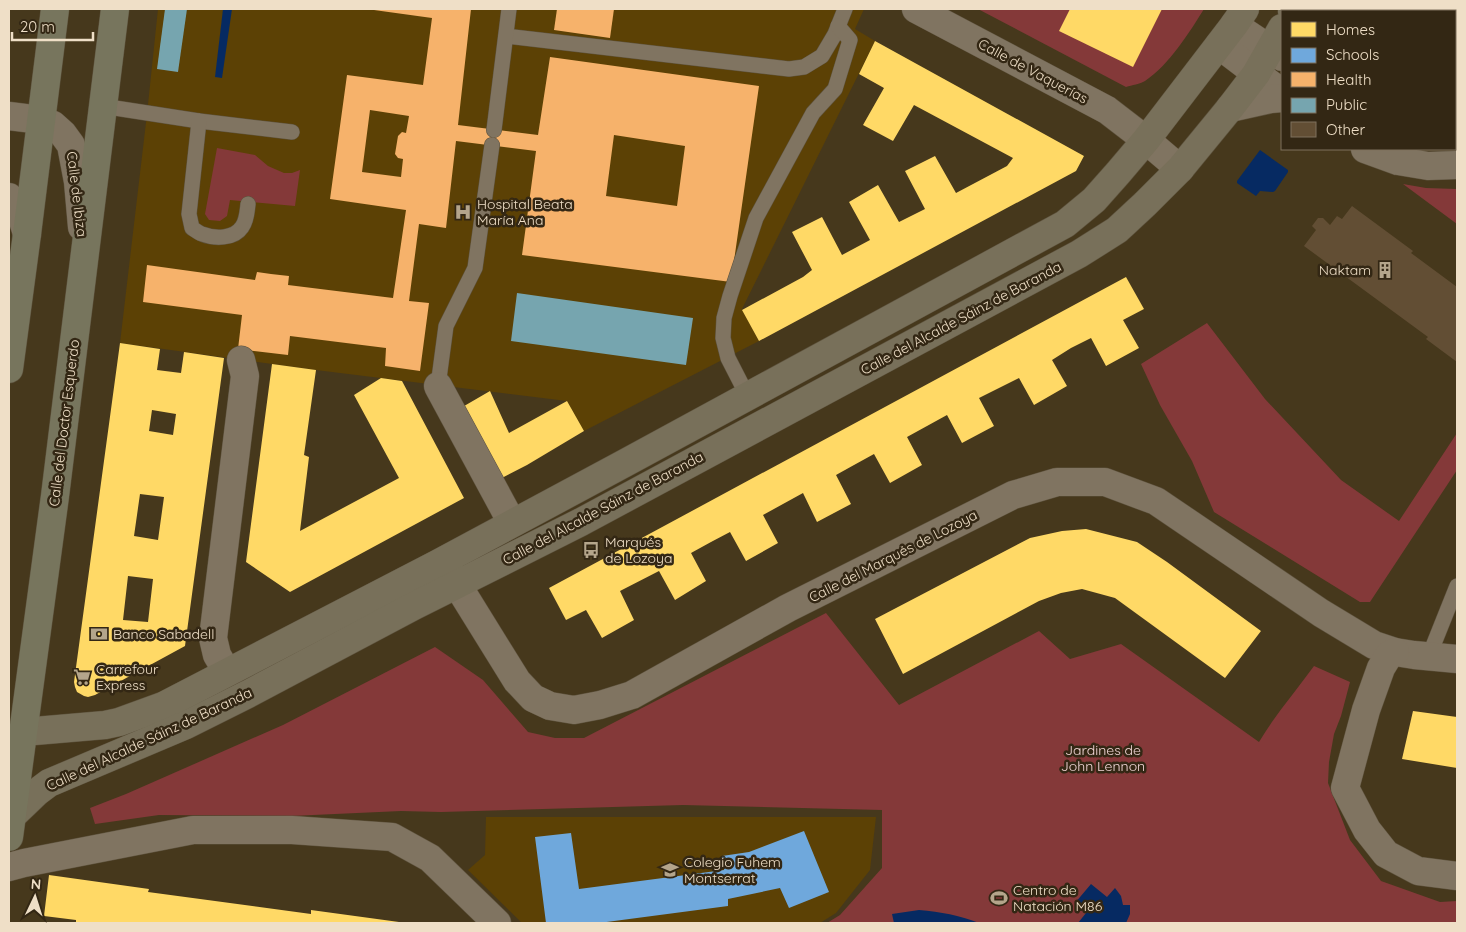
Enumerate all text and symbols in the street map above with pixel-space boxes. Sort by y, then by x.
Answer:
scale bar [12,10,94,42]
legend [1281,10,1456,150]
text: 20 m [20,17,55,36]
text: Homes [1326,20,1375,39]
street label: Calle de Vaquerías [975,35,1091,107]
text: Schools [1326,45,1379,64]
text: Health [1326,70,1371,89]
text: Public [1326,95,1367,114]
text: Other [1326,120,1366,139]
street label: Calle de Ibiza [63,150,91,238]
place label: Hospital Beata María Ana [477,195,573,229]
hospital icon: Hospital Beata María Ana [453,202,473,222]
street label: Calle del Alcalde Sáinz de Baranda [858,257,1064,379]
building icon: Naktam [1375,260,1395,280]
place label: Naktam [1319,261,1371,279]
street label: Calle del Doctor Esquerdo [45,338,83,508]
street label: Calle del Alcalde Sáinz de Baranda [500,447,706,569]
street label: Calle del Marqués de Lozoya [806,506,980,606]
place label: Marqués de Lozoya [605,533,672,567]
bus stop icon: Marqués de Lozoya [581,540,601,560]
bank icon: Banco Sabadell [89,624,109,644]
place label: Banco Sabadell [113,625,214,643]
place label: Carrefour Express [96,660,159,694]
supermarket icon: Carrefour Express [72,667,92,687]
street label: Calle del Alcalde Sáinz de Baranda [43,683,255,795]
park label: Jardines de John Lennon [1061,741,1145,775]
place label: Colegio Fuhem Montserrat [684,853,781,887]
school or university icon: Colegio Fuhem Montserrat [660,860,680,880]
north arrow [10,872,60,922]
text: N [30,875,42,893]
place label: Centro de Natación M86 [1013,881,1103,915]
sports icon: Centro de Natación M86 [989,888,1009,908]

